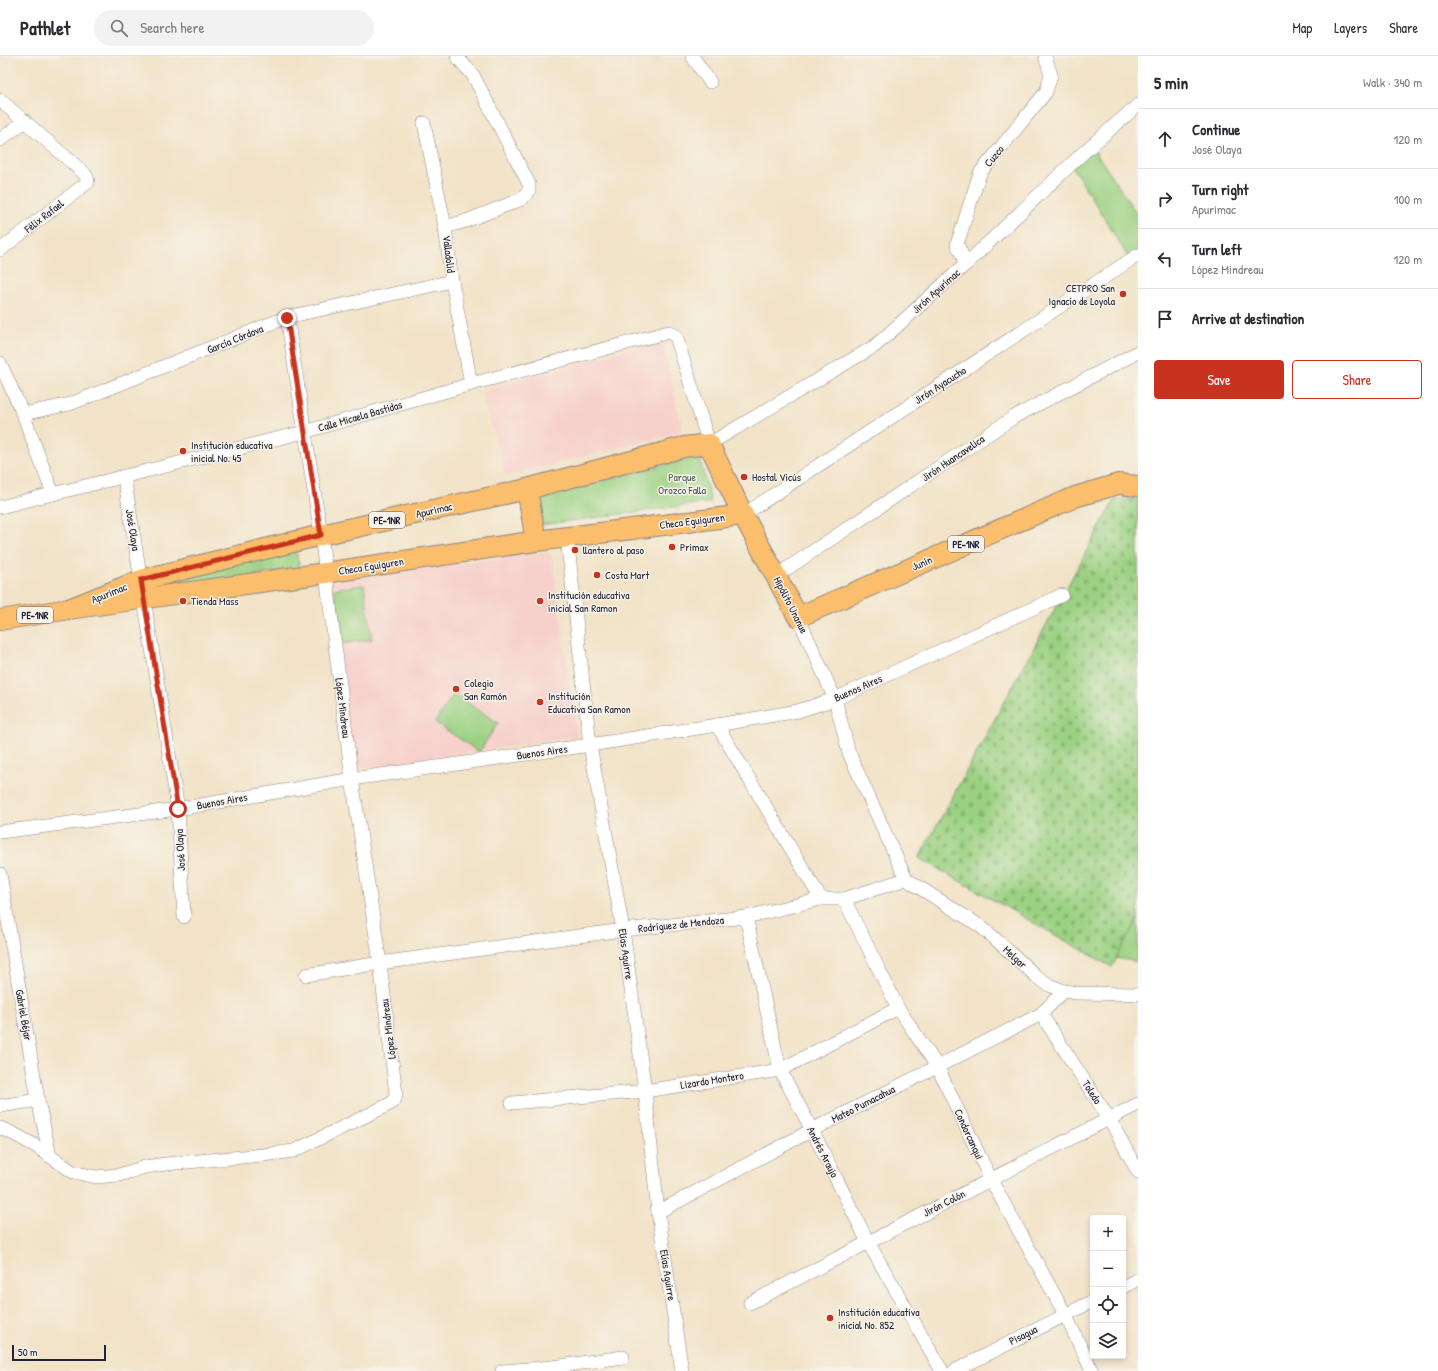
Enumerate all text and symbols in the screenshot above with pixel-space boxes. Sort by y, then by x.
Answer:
search box [94,10,374,46]
text: Pathlet [20,15,70,41]
icon: search [108,17,130,39]
text: Search here [140,17,204,38]
text: Map [1292,18,1312,37]
text: Layers [1334,18,1367,37]
text: Share [1389,18,1418,37]
text: 5 min [1154,71,1188,94]
text: Walk · 340 m [1363,73,1422,91]
text: Continue [1192,119,1240,140]
icon: ahead [1154,128,1176,150]
text: 120 m [1394,130,1422,148]
text: José Olaya [1192,140,1242,158]
street label: Cuzco [981,142,1007,170]
text: Turn right [1192,179,1248,200]
icon: right [1154,188,1176,210]
text: 100 m [1394,190,1422,208]
street label: Félix Rafael [21,196,67,236]
text: Apurímac [1192,200,1236,218]
street label: Valladolid [440,234,458,274]
text: Turn left [1192,239,1242,260]
icon: left [1154,248,1176,270]
text: 120 m [1394,250,1422,268]
text: López Mindreau [1192,260,1263,278]
street label: Jirón Apurímac [909,265,963,316]
place label: CETPRO San Ignacio de Loyola [1048,281,1116,308]
marker: CETPRO San Ignacio de Loyola [1118,289,1128,299]
icon: arrive [1154,308,1176,330]
text: Arrive at destination [1192,308,1304,329]
route end [278,309,296,327]
street label: García Córdova [205,321,266,357]
button: Save [1154,360,1284,399]
button: Share [1292,360,1422,399]
street label: Jirón Ayacucho [911,363,969,407]
street label: Calle Micaela Bastidas [316,397,404,435]
street label: Jirón Huancavelica [919,431,988,484]
place label: Institución educativa inicial No. 45 [191,438,273,465]
marker: Institución educativa inicial No. 45 [178,446,188,456]
park label: Parque Orozco Falla [658,470,707,497]
place label: Hostal Vicús [752,470,801,484]
marker: Hostal Vicús [739,472,749,482]
street label: Apurímac [414,499,454,521]
street label: José Olaya [123,508,143,552]
street label: Checa Eguiguren [659,510,725,532]
road number: PE-1NR [369,512,405,528]
road number: PE-1NR [948,536,984,552]
place label: Primax [680,540,709,554]
marker: Primax [667,542,677,552]
place label: llantero al paso [583,543,644,557]
marker: llantero al paso [570,545,580,555]
street label: Junín [910,552,934,574]
street label: Checa Eguiguren [337,554,405,578]
place label: Costa Mart [605,568,649,582]
marker: Costa Mart [592,570,602,580]
street label: Hipólito Unanue [771,574,812,636]
street label: Apurímac [89,579,130,606]
place label: Institución educativa inicial San Ramon [548,588,630,615]
place label: Tienda Mass [191,594,238,608]
marker: Tienda Mass [178,596,188,606]
marker: Institución educativa inicial San Ramon [535,596,545,606]
road number: PE-1NR [17,607,53,623]
street label: Buenos Aires [832,671,884,705]
place label: Colegio San Ramón [464,676,507,703]
street label: López Mindreau [332,677,354,739]
marker: Colegio San Ramón [451,684,461,694]
place label: Institución Educativa San Ramon [548,689,631,716]
marker: Institución Educativa San Ramon [535,697,545,707]
street label: Buenos Aires [516,742,568,762]
street label: Buenos Aires [196,790,248,812]
route start [169,800,187,818]
street label: José Olaya [172,828,188,871]
street label: Rodríguez de Mendoza [637,912,725,935]
street label: Elías Aguirre [615,928,637,981]
street label: Melgar [1000,943,1030,972]
street label: Gabriel Béjar [13,988,36,1042]
street label: López Mindreau [377,998,399,1060]
street label: Lizardo Montero [679,1068,745,1092]
street label: Toledo [1079,1077,1105,1107]
street label: Mateo Pumacahua [829,1082,898,1126]
street label: Condorcanqui [951,1107,987,1161]
street label: Andrés Araujo [804,1124,842,1180]
street label: Jirón Colón [921,1186,967,1220]
map controls [1090,1215,1126,1359]
button: + [1090,1215,1126,1251]
street label: Elías Aguirre [657,1249,679,1302]
button: − [1090,1251,1126,1287]
button: locate [1090,1287,1126,1323]
place label: Institución educativa inicial No. 852 [838,1305,920,1332]
marker: Institución educativa inicial No. 852 [825,1313,835,1323]
street label: Pisagua [1006,1322,1040,1348]
button: layers [1090,1323,1126,1359]
scale bar [12,1343,106,1362]
text: 50 m [18,1345,38,1359]

